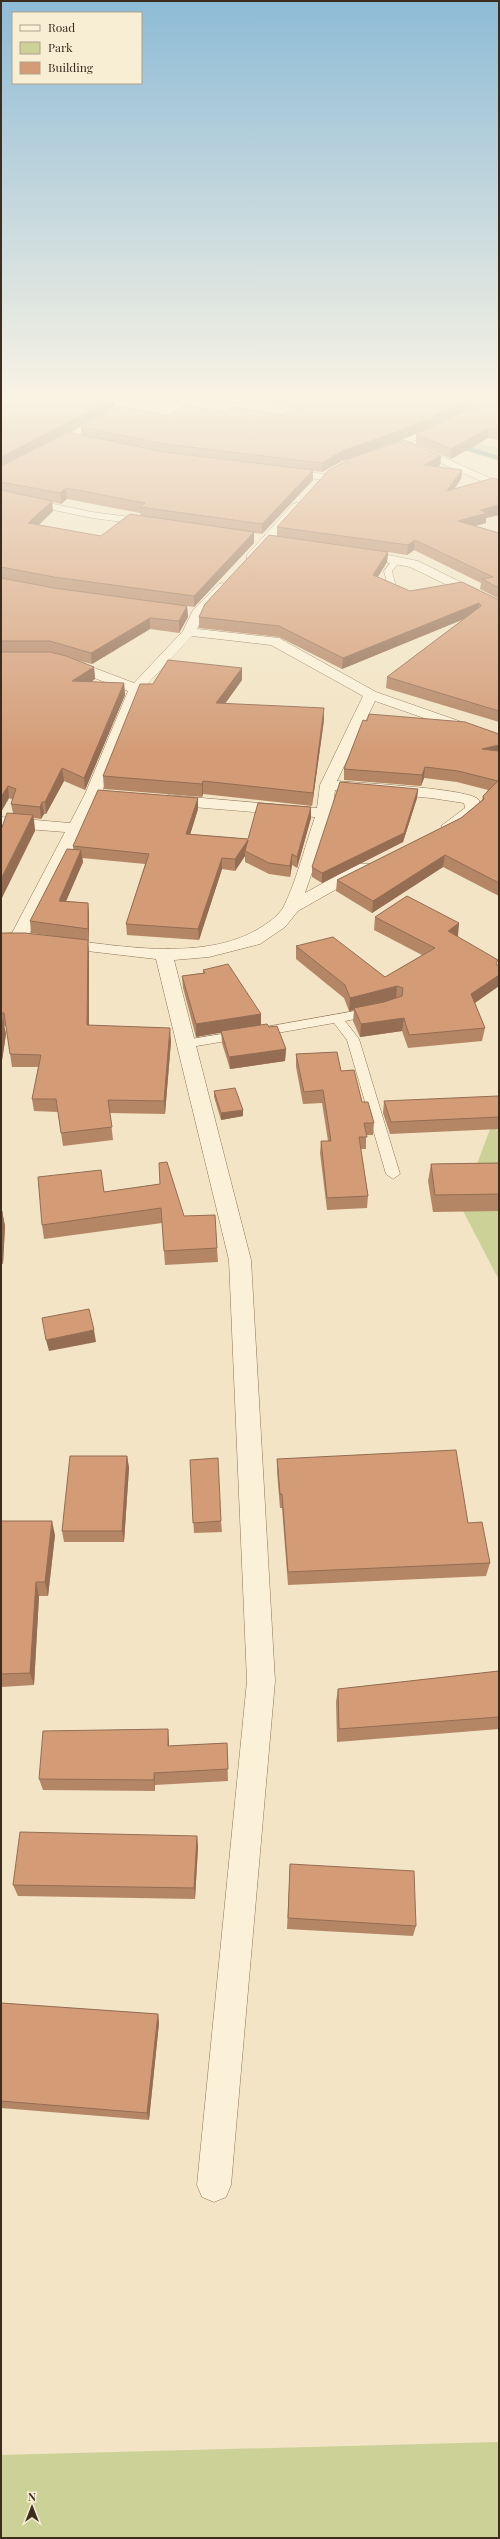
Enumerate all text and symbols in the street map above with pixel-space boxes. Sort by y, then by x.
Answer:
legend [12,12,142,84]
text: Road [48,19,75,35]
text: Park [48,39,73,55]
text: Building [48,59,94,75]
north arrow [12,2487,52,2527]
text: N [28,2489,36,2504]

